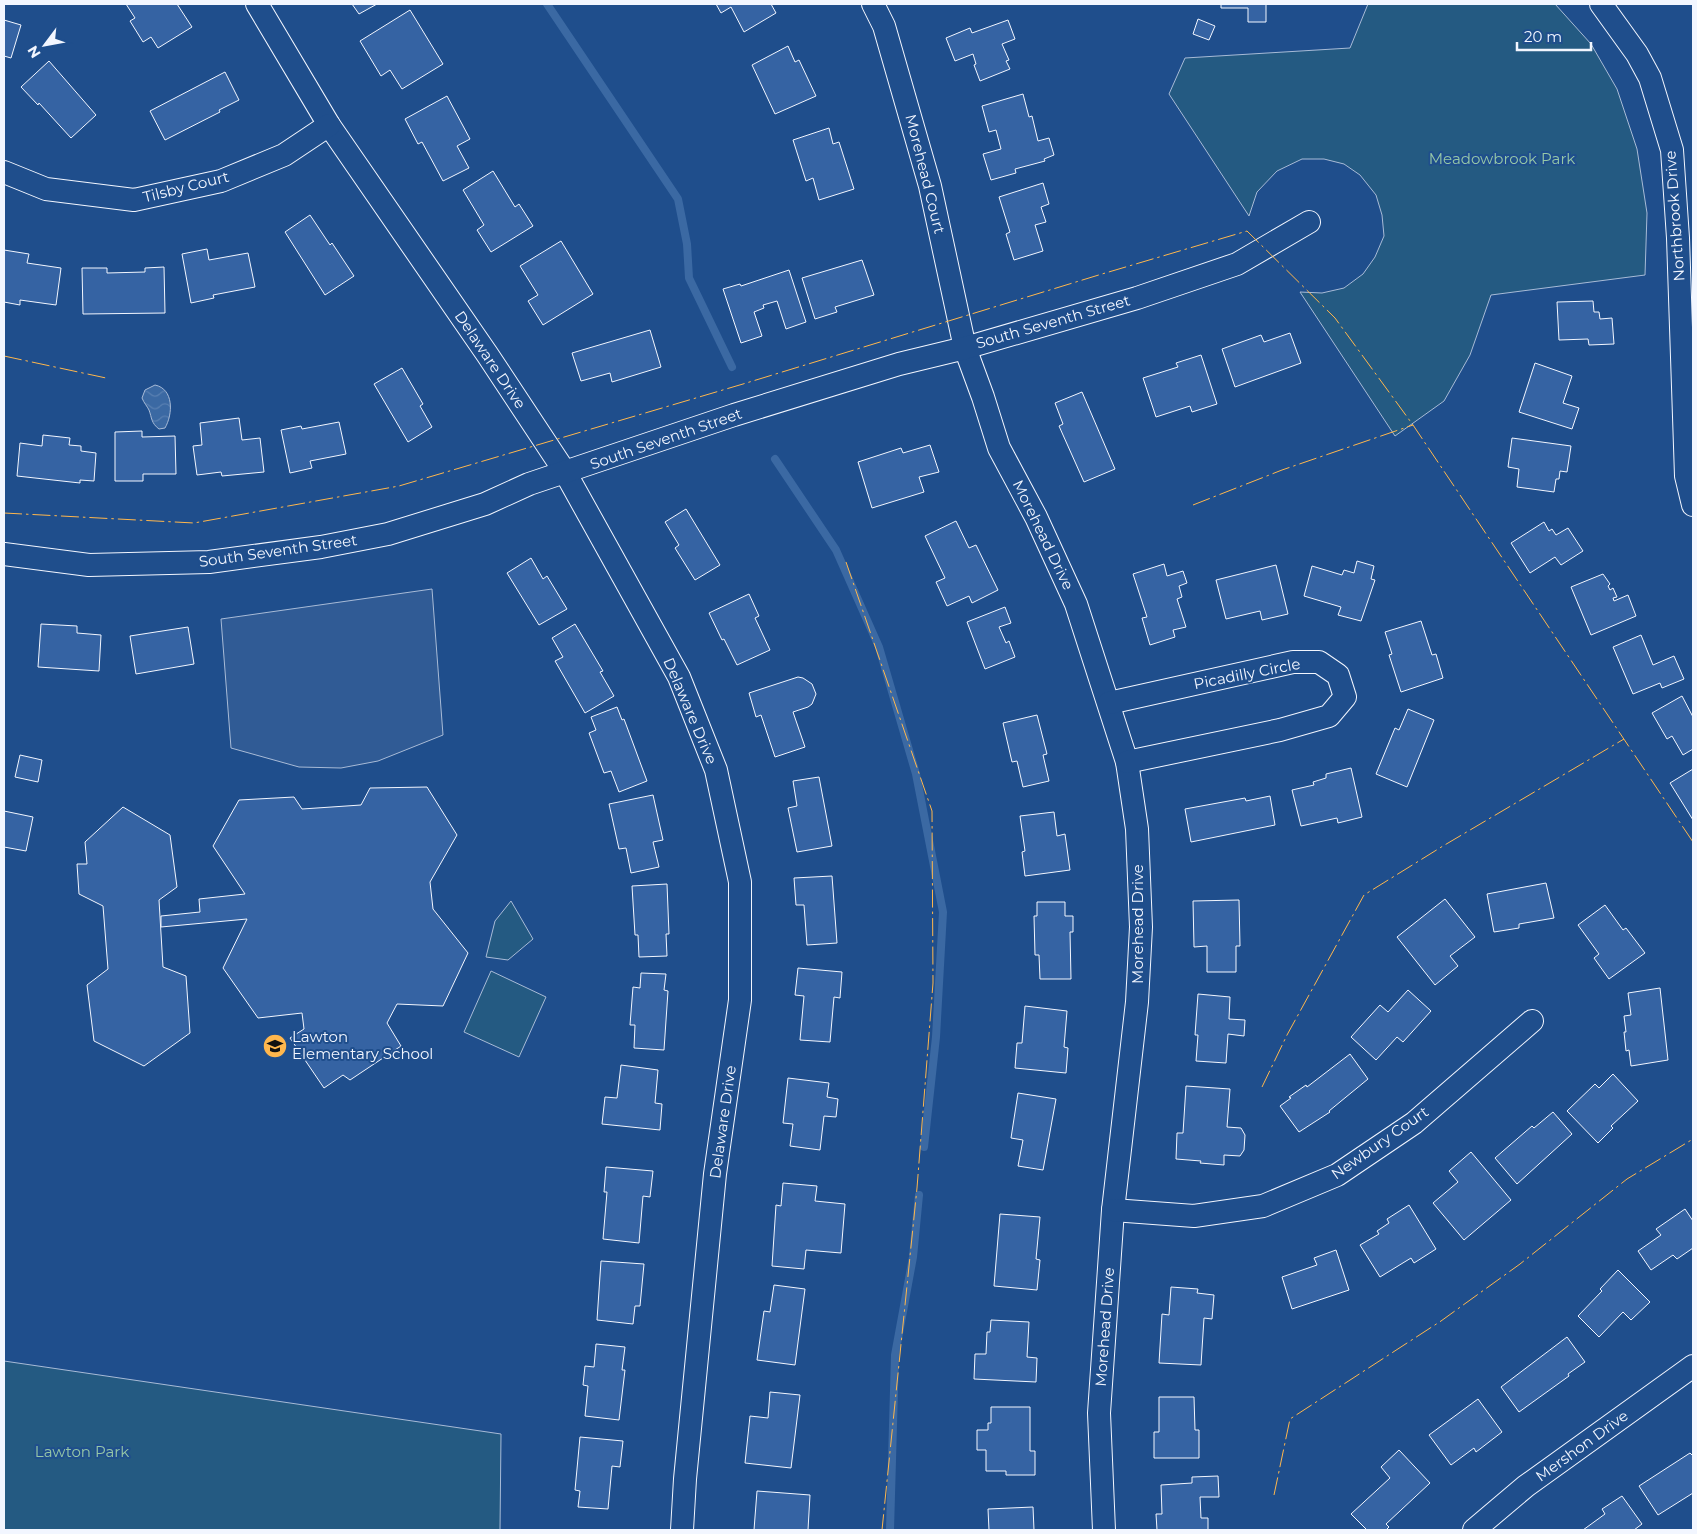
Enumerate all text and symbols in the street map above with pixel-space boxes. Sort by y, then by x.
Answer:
north arrow [20,20,70,70]
scale bar [1517,20,1591,52]
text: 20 m [1524,27,1562,46]
text: N [23,42,45,61]
street label: Morehead Court [901,112,950,236]
park label: Meadowbrook Park [1429,149,1575,168]
street label: Northbrook Drive [1660,150,1689,282]
street label: Tilsby Court [141,167,231,206]
street label: South Seventh Street [974,290,1132,353]
street label: Delaware Drive [451,307,530,412]
street label: South Seventh Street [587,404,744,473]
street label: Morehead Drive [1009,477,1078,593]
street label: South Seventh Street [198,530,358,571]
street label: Picadilly Circle [1192,654,1302,693]
street label: Delaware Drive [659,655,721,767]
street label: Morehead Drive [1128,864,1147,984]
place label: Lawton Elementary School [292,1027,433,1063]
school or university icon: Lawton Elementary School [262,1033,288,1059]
street label: Delaware Drive [705,1064,740,1180]
street label: Newbury Court [1327,1102,1432,1183]
street label: Morehead Drive [1091,1267,1118,1387]
street label: Mershon Drive [1532,1406,1632,1485]
park label: Lawton Park [35,1442,129,1461]

